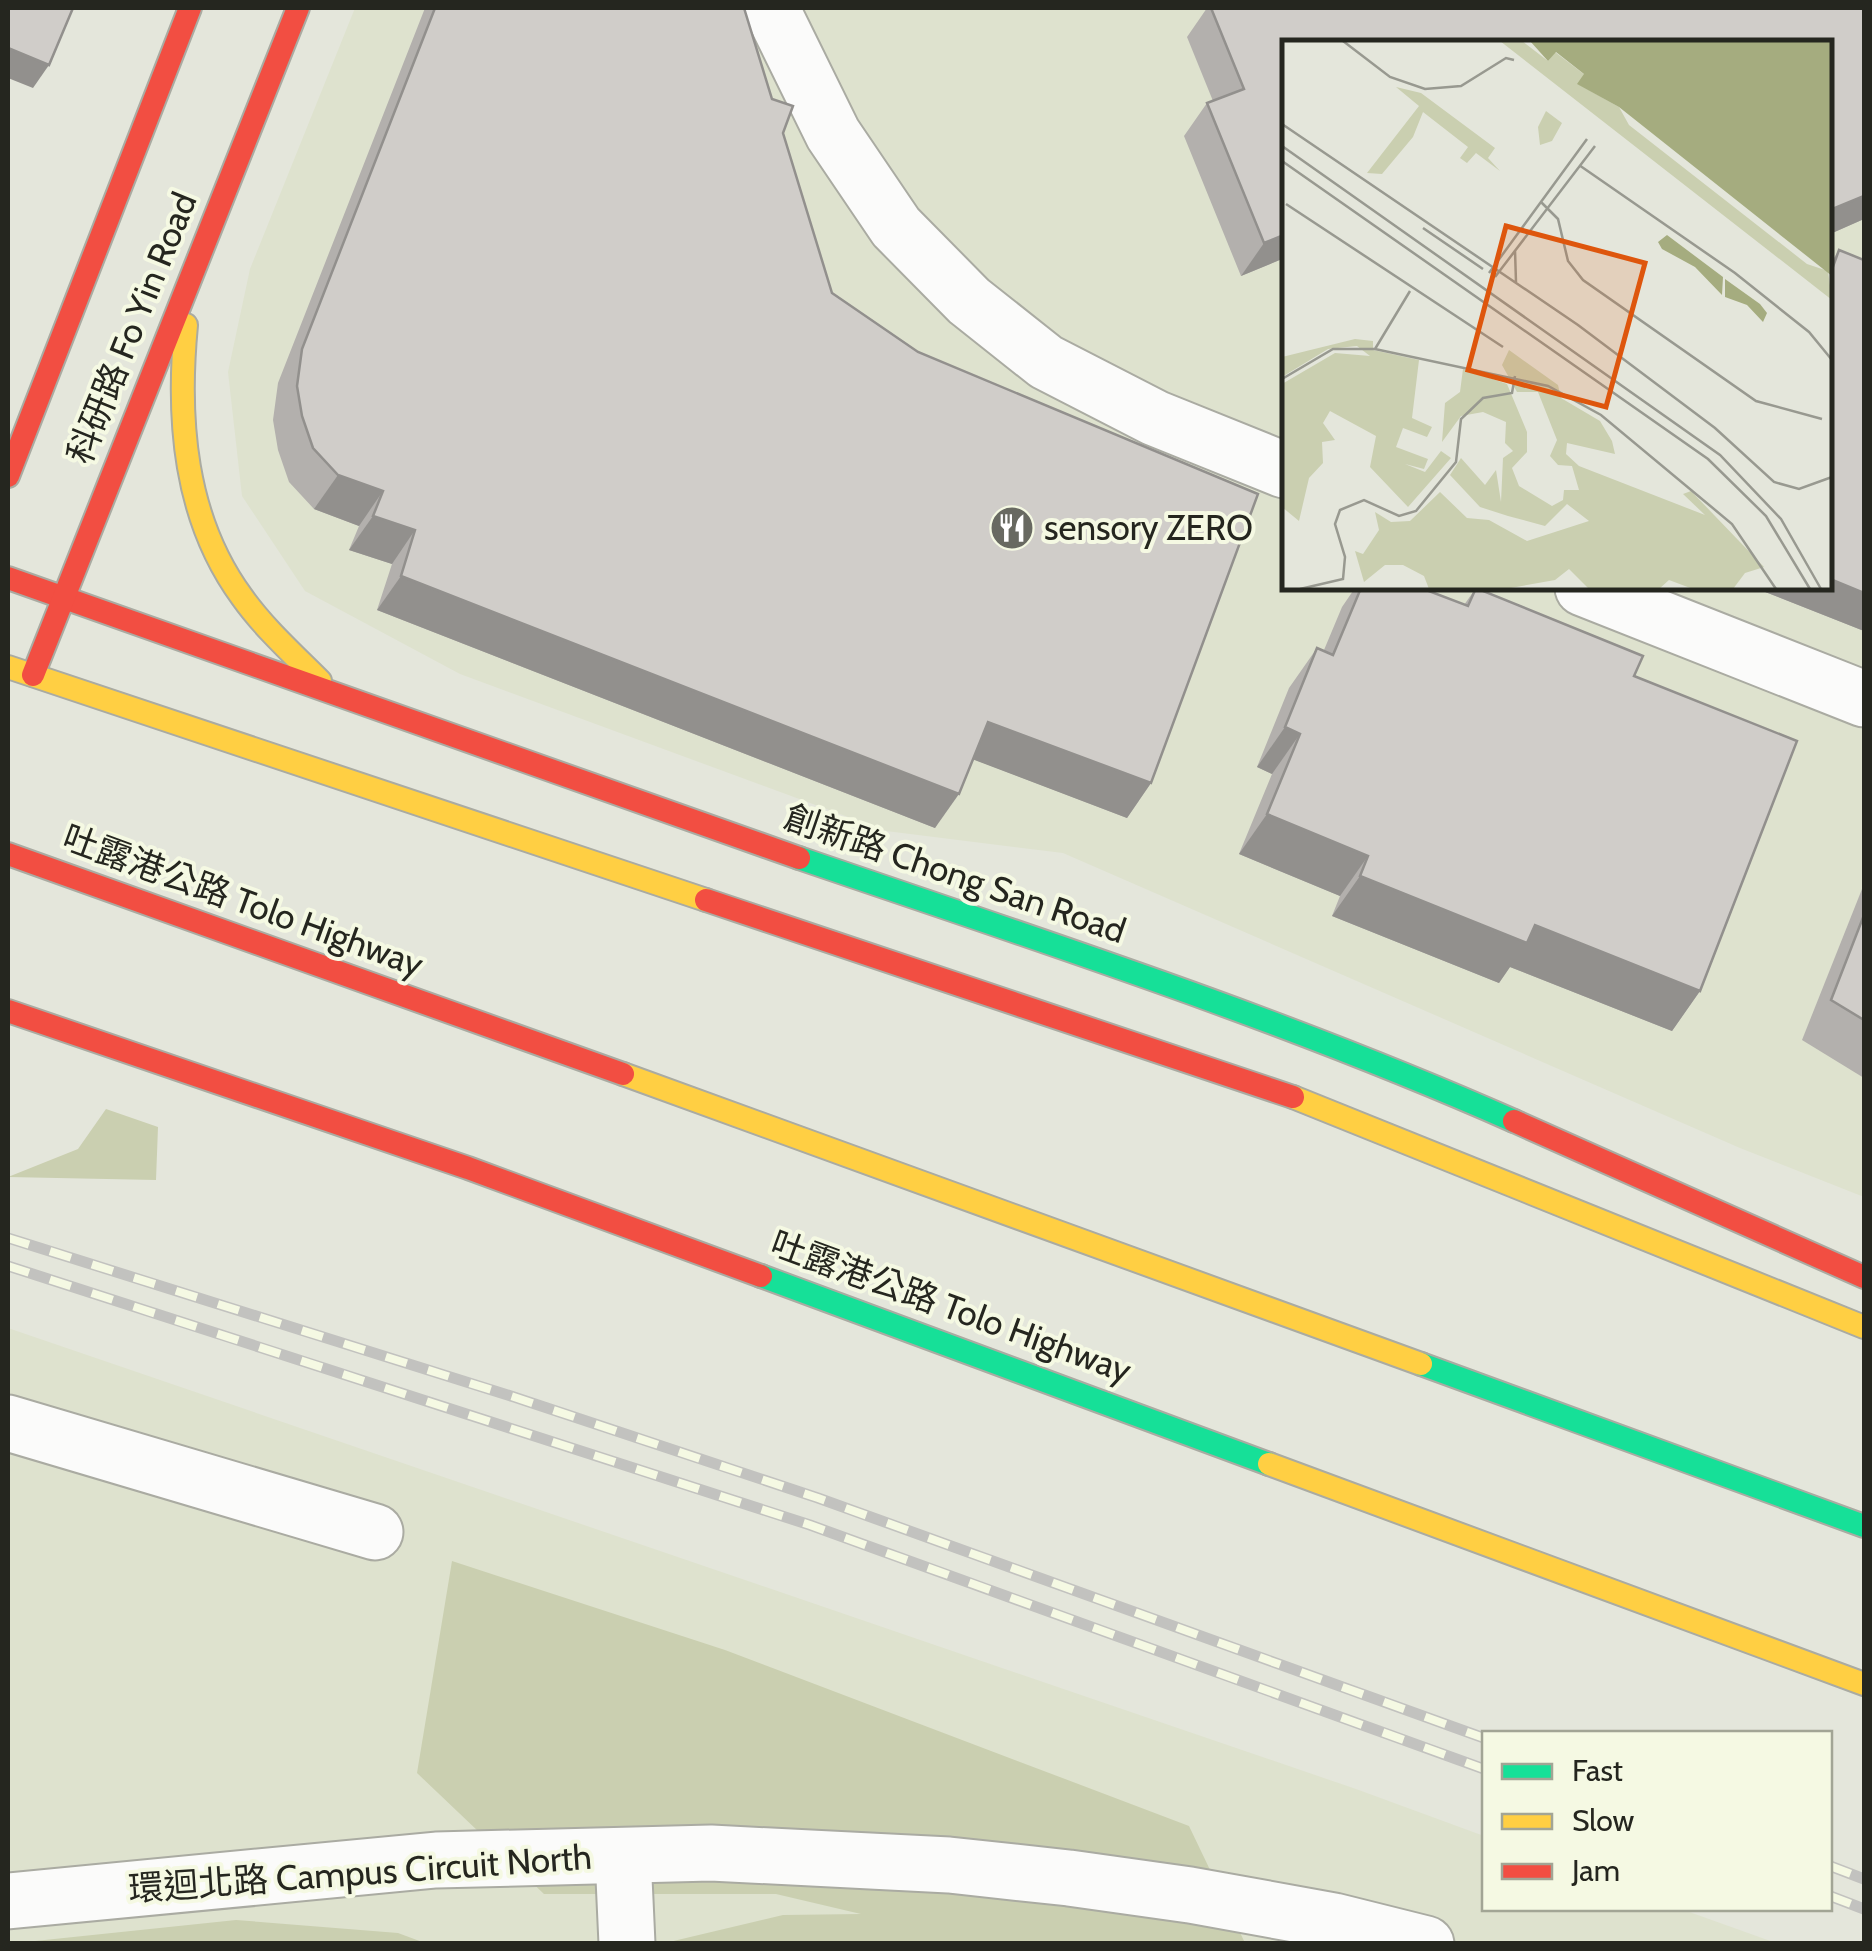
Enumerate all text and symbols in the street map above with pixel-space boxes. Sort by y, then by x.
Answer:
inset map [1282,40,1832,590]
street label: 科研路 Fo Yin Road [58,186,206,470]
restaurant icon: sensory ZERO [989,505,1035,551]
place label: sensory ZERO [1044,506,1253,549]
street label: 創新路 Chong San Road [779,795,1131,952]
street label: 吐露港公路 Tolo Highway [57,815,429,986]
street label: 吐露港公路 Tolo Highway [765,1221,1137,1392]
legend [1482,1731,1832,1911]
text: Fast [1572,1752,1623,1789]
text: Slow [1572,1802,1635,1839]
street label: 環迴北路 Campus Circuit North [127,1835,593,1910]
text: Jam [1571,1852,1620,1889]

